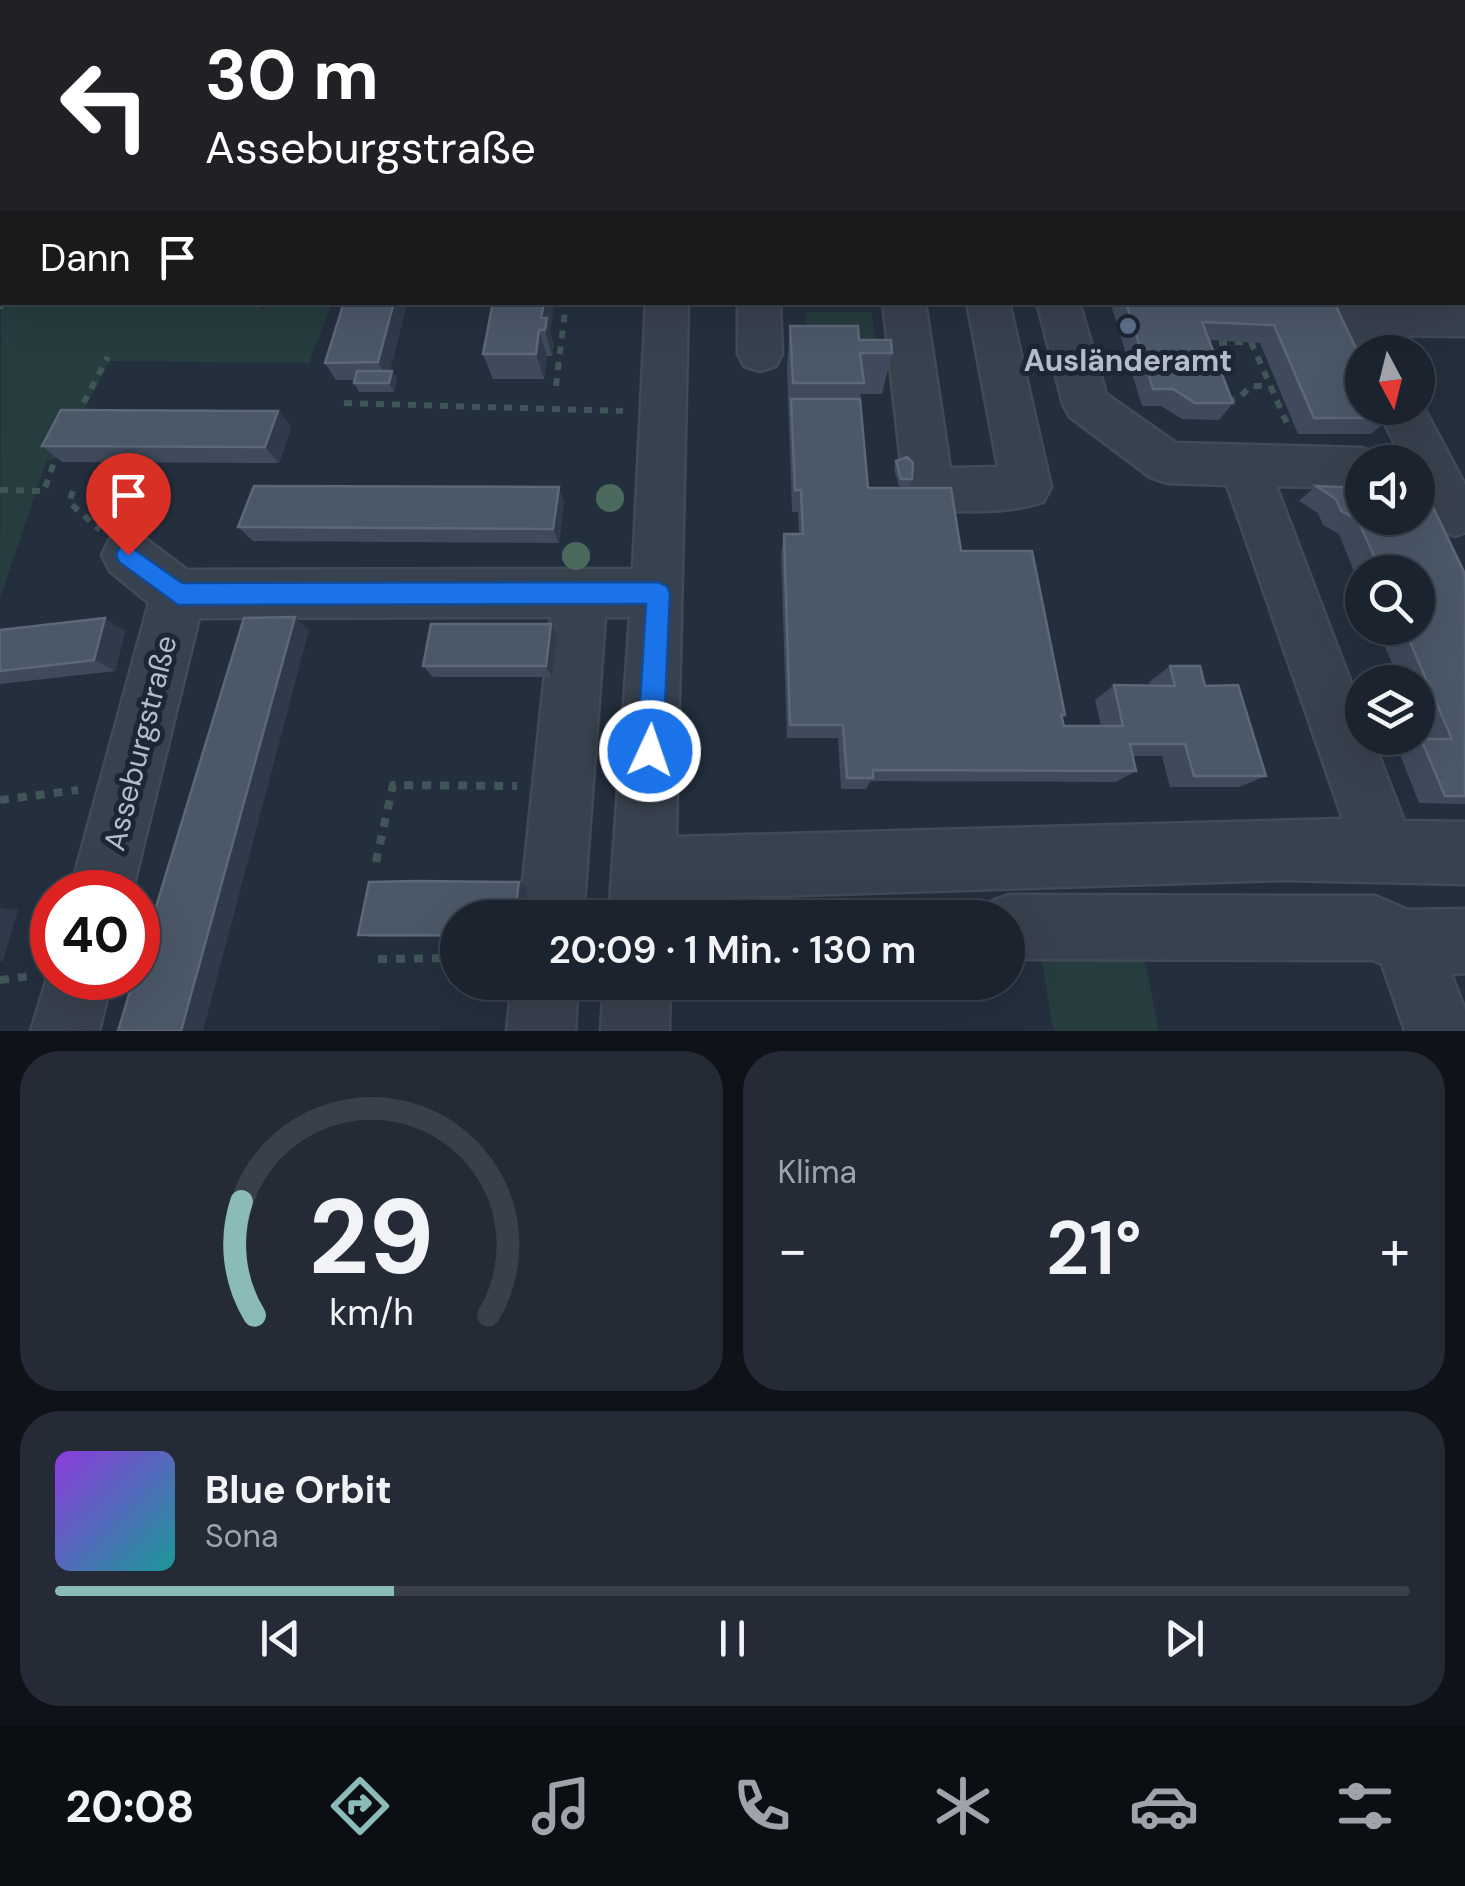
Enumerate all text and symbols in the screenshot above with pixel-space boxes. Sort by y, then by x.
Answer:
text: 30 m [205,30,379,121]
icon: left [40,40,170,170]
text: Asseburgstraße [205,118,536,177]
icon: arrive [150,230,205,285]
text: Dann [40,233,130,283]
marker: Ausländeramt [1117,315,1139,337]
north arrow [1345,335,1435,425]
map controls [1345,335,1435,755]
place label: Ausländeramt [1024,341,1232,380]
button: sound [1345,445,1435,535]
pin [86,453,171,556]
icon: arrive [101,468,156,523]
button: search [1345,555,1435,645]
street label: Asseburgstraße [94,631,186,855]
button: layers [1345,665,1435,755]
position arrow [598,699,702,803]
speed limit sign: 40 [30,870,160,1000]
text: 20:09 · 1 Min. · 130 m [549,925,916,975]
text: Klima [778,1151,857,1193]
text: 29 [308,1170,434,1305]
text: 21° [1046,1200,1142,1297]
text: − [778,1214,808,1286]
text: + [1380,1214,1410,1286]
text: km/h [329,1290,413,1336]
text: Blue Orbit [205,1465,392,1515]
text: Sona [205,1515,278,1557]
icon: previous [253,1611,308,1666]
icon: pause [705,1611,760,1666]
icon: next [1157,1611,1212,1666]
icon: directions [325,1771,395,1841]
icon: music [526,1771,596,1841]
icon: phone [727,1771,797,1841]
icon: climate [928,1771,998,1841]
icon: car [1129,1771,1199,1841]
icon: filters [1330,1771,1400,1841]
text: 20:08 [65,1777,194,1836]

